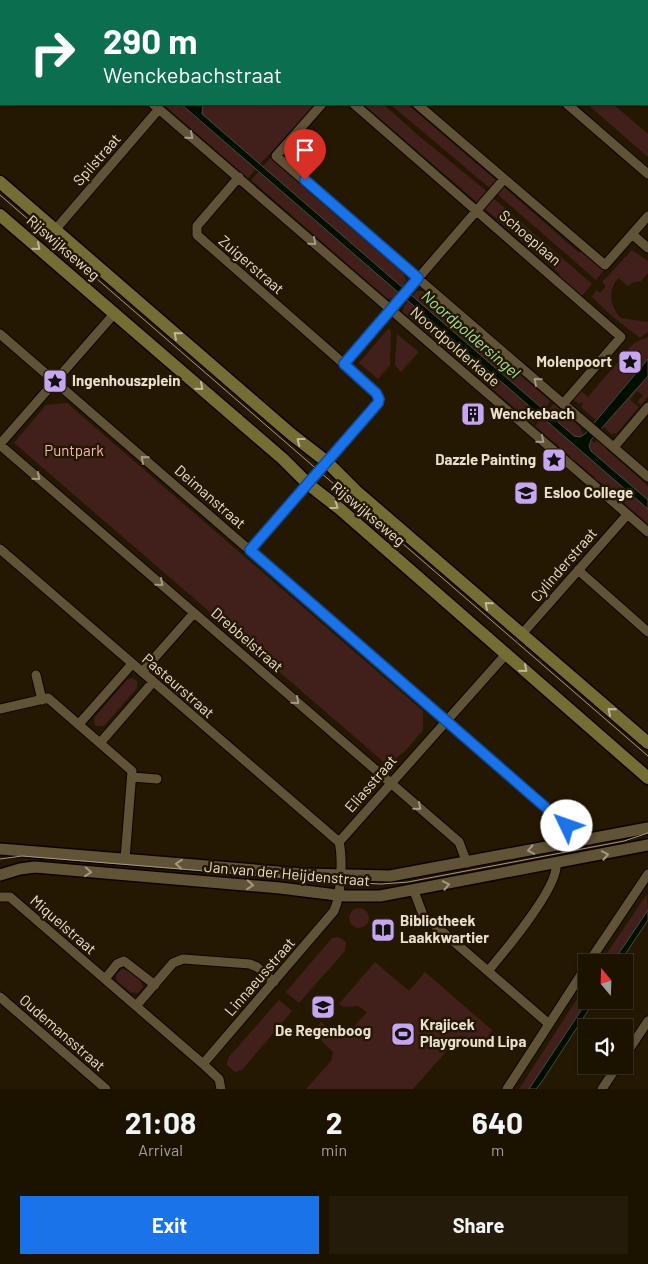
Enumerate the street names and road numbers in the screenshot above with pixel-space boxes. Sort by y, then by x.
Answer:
street label: Spilstraat [69,130,124,189]
street label: Schoeplaan [496,206,565,269]
street label: Rijswijkseweg [23,211,104,284]
street label: Zuigerstraat [215,231,288,297]
street label: Noordpolderkade [407,302,504,390]
street label: Deimanstraat [172,461,250,532]
street label: Rijswijkseweg [328,477,409,549]
street label: Cylinderstraat [526,524,600,605]
street label: Drebbelstraat [208,603,287,675]
street label: Pasteurstraat [139,649,218,721]
street label: Eliasstraat [341,751,400,816]
street label: Jan van der Heijdenstraat [204,857,371,889]
street label: Miquelstraat [27,891,100,958]
street label: Linnaeusstraat [220,933,298,1019]
street label: Oudemansstraat [16,990,109,1074]

